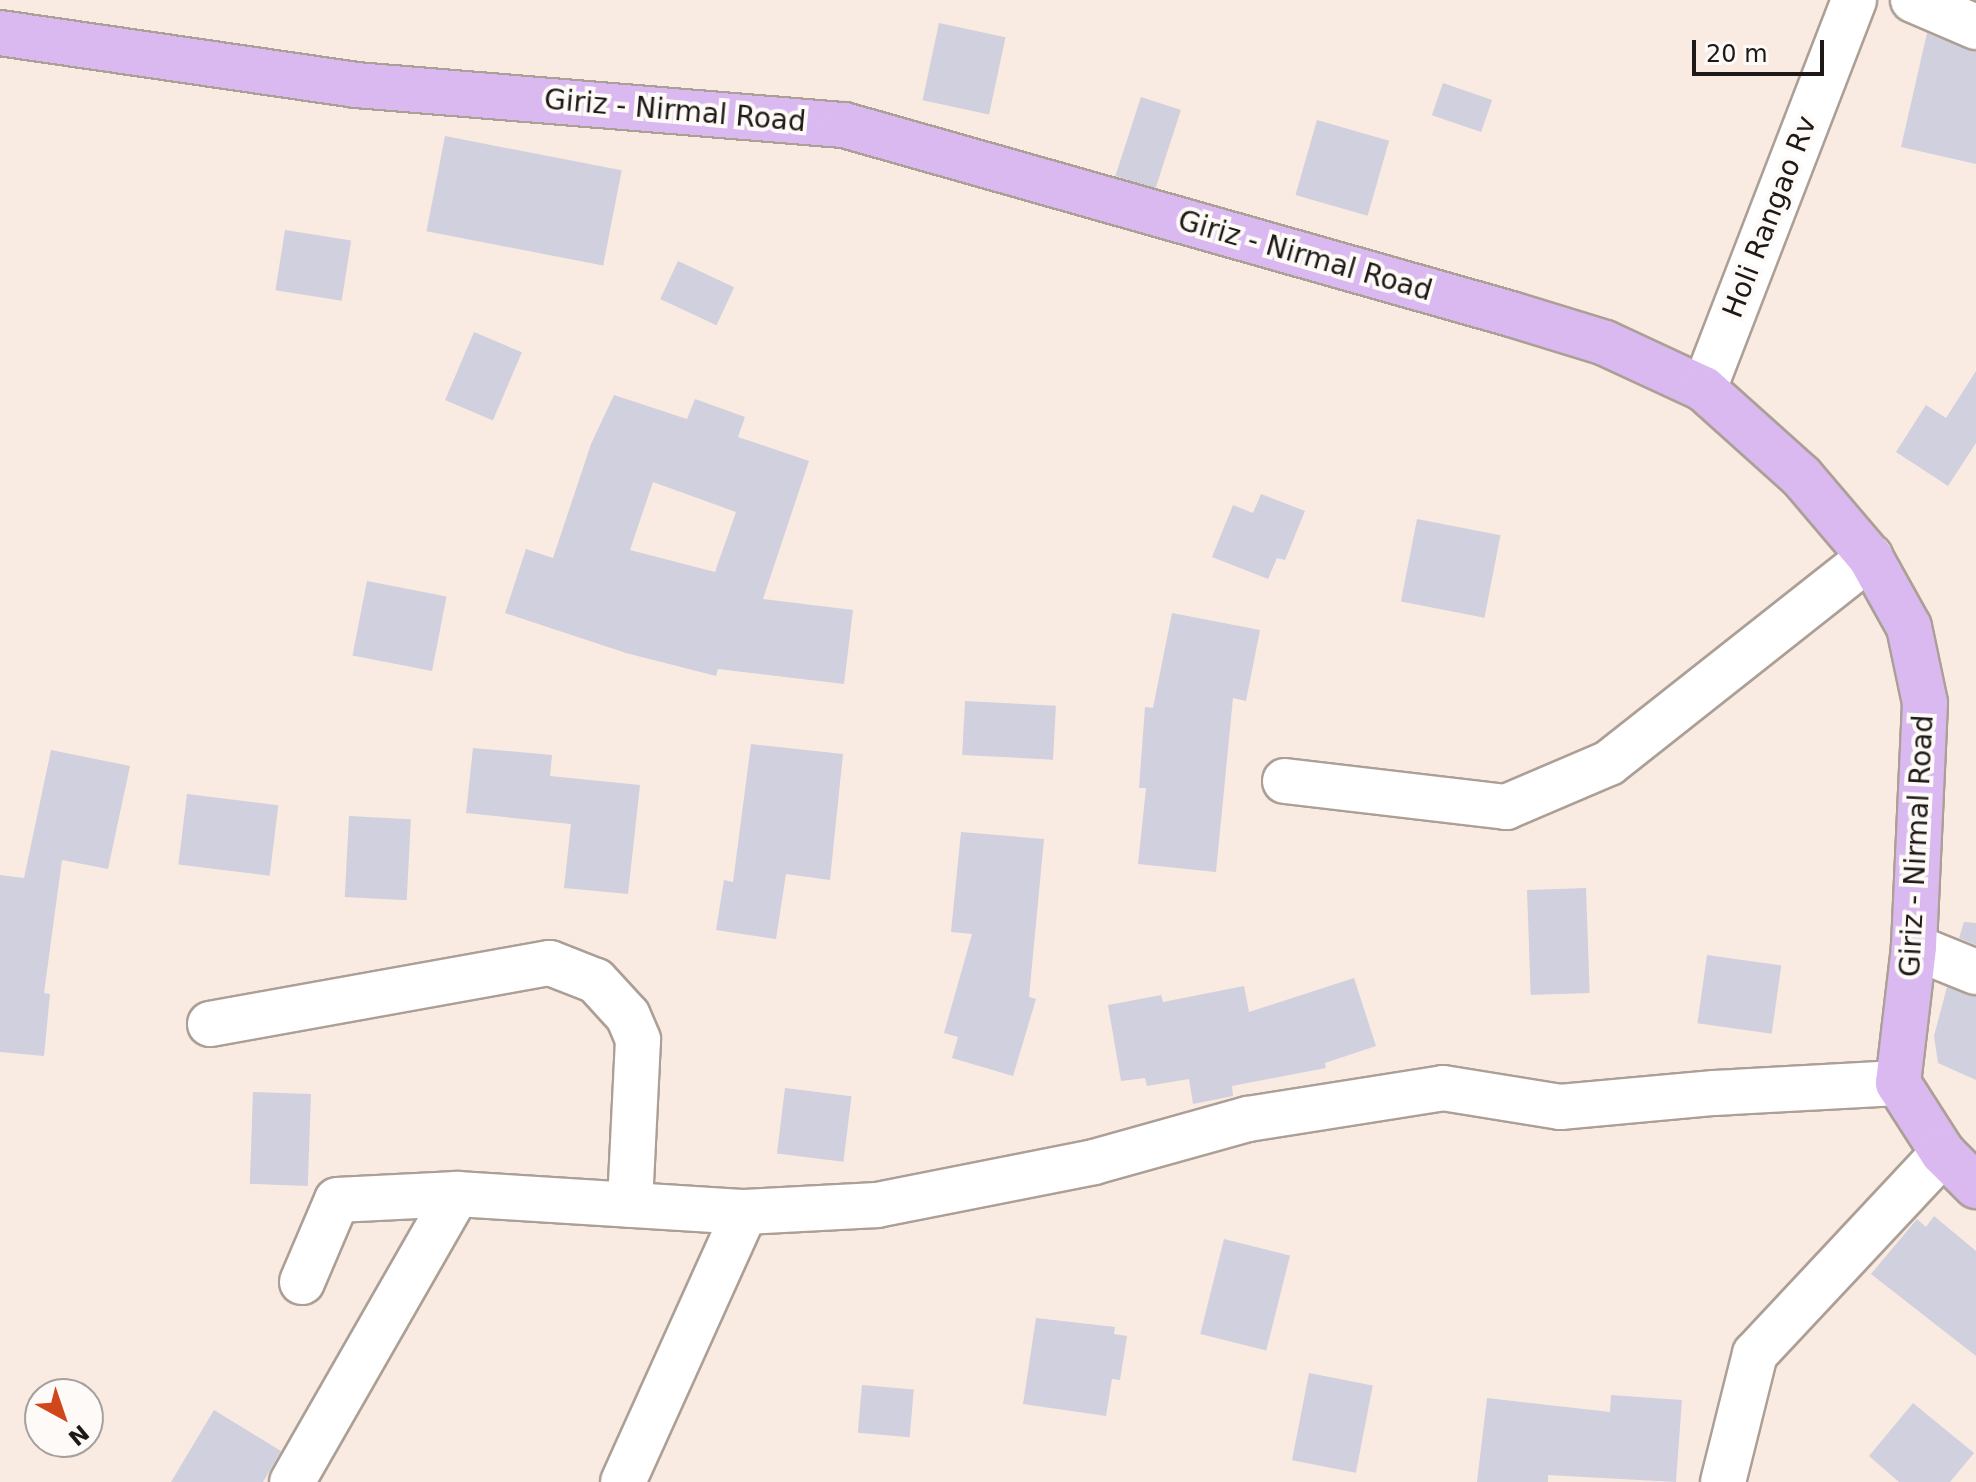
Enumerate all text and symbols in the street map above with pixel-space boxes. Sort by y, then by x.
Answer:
scale bar [1696,24,1828,74]
text: 20 m [1706,40,1768,68]
street label: Giriz - Nirmal Road [543,83,807,139]
street label: Holi Rangao Rv [1716,111,1824,323]
street label: Giriz - Nirmal Road [1174,204,1436,308]
street label: Giriz - Nirmal Road [1893,714,1941,978]
north arrow [24,1378,104,1458]
text: N [63,1420,94,1451]

